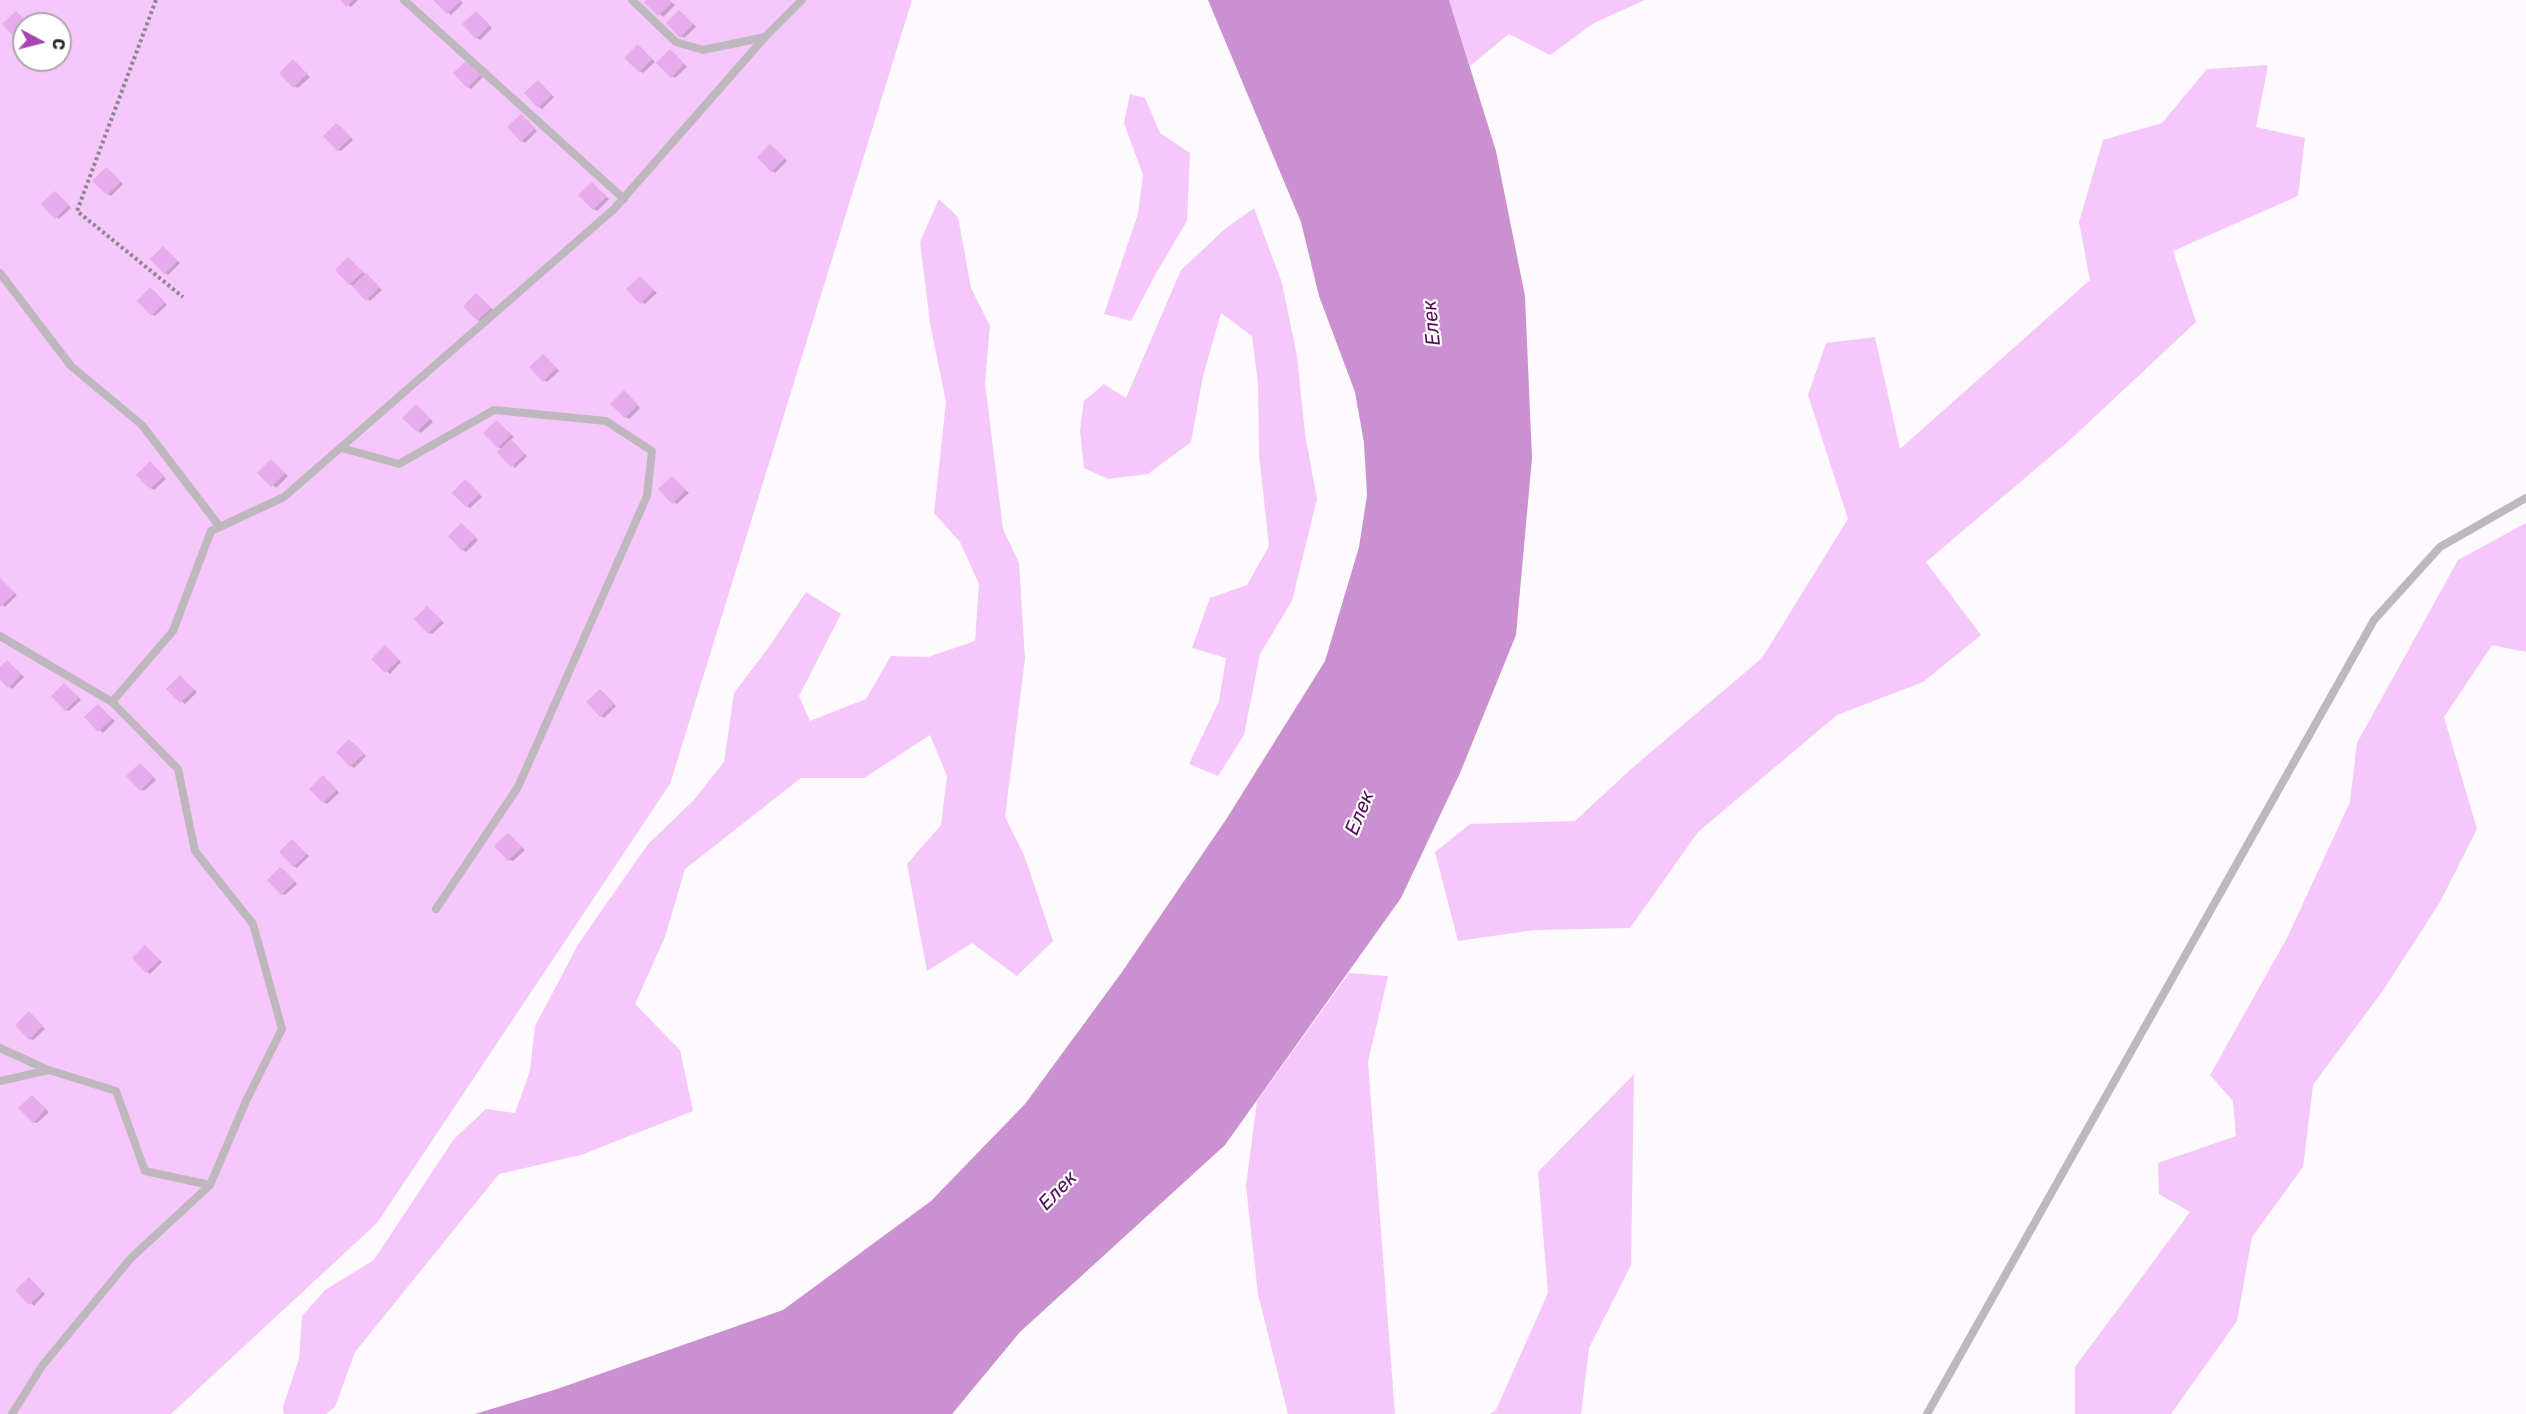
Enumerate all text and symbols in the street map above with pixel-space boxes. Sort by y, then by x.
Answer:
north arrow [12,12,72,72]
text: С [48,37,68,51]
water label: Елек [1418,299,1446,347]
water label: Елек [1340,787,1380,839]
water label: Елек [1034,1166,1082,1216]

